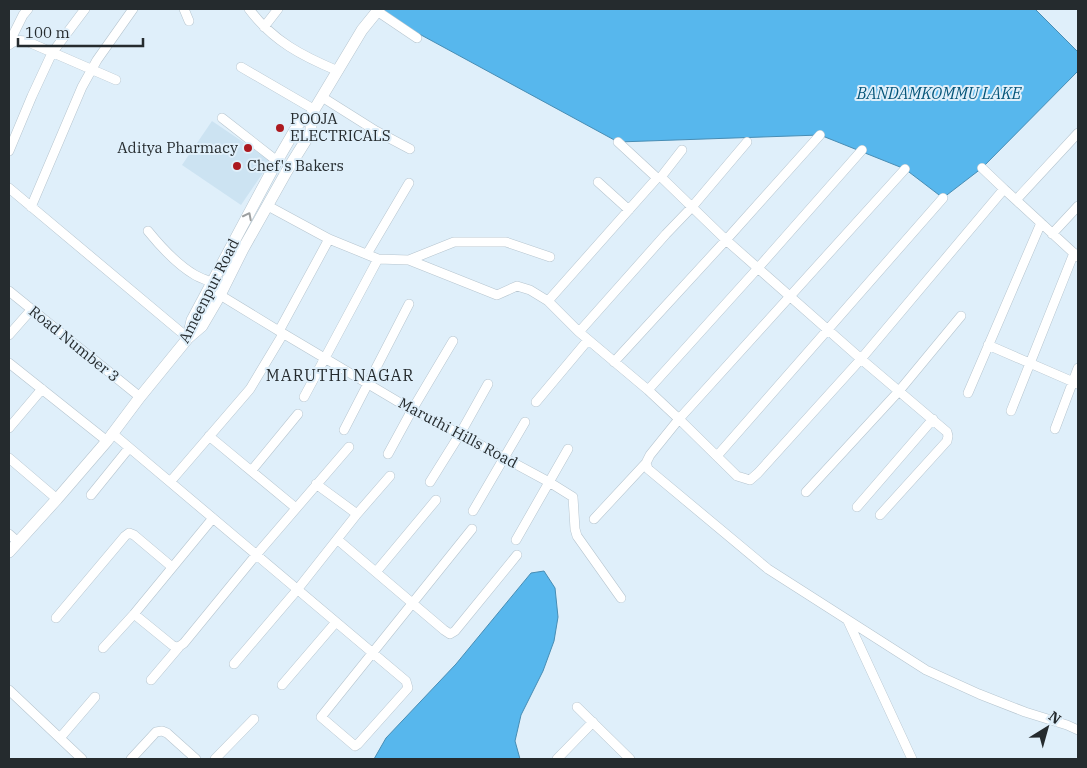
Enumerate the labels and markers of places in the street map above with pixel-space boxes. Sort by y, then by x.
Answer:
place label: POOJA ELECTRICALS [290,109,390,145]
marker: POOJA ELECTRICALS [274,122,286,134]
place label: Aditya Pharmacy [117,138,238,157]
marker: Aditya Pharmacy [242,142,254,154]
place label: Chef's Bakers [247,156,344,175]
marker: Chef's Bakers [231,160,243,172]

